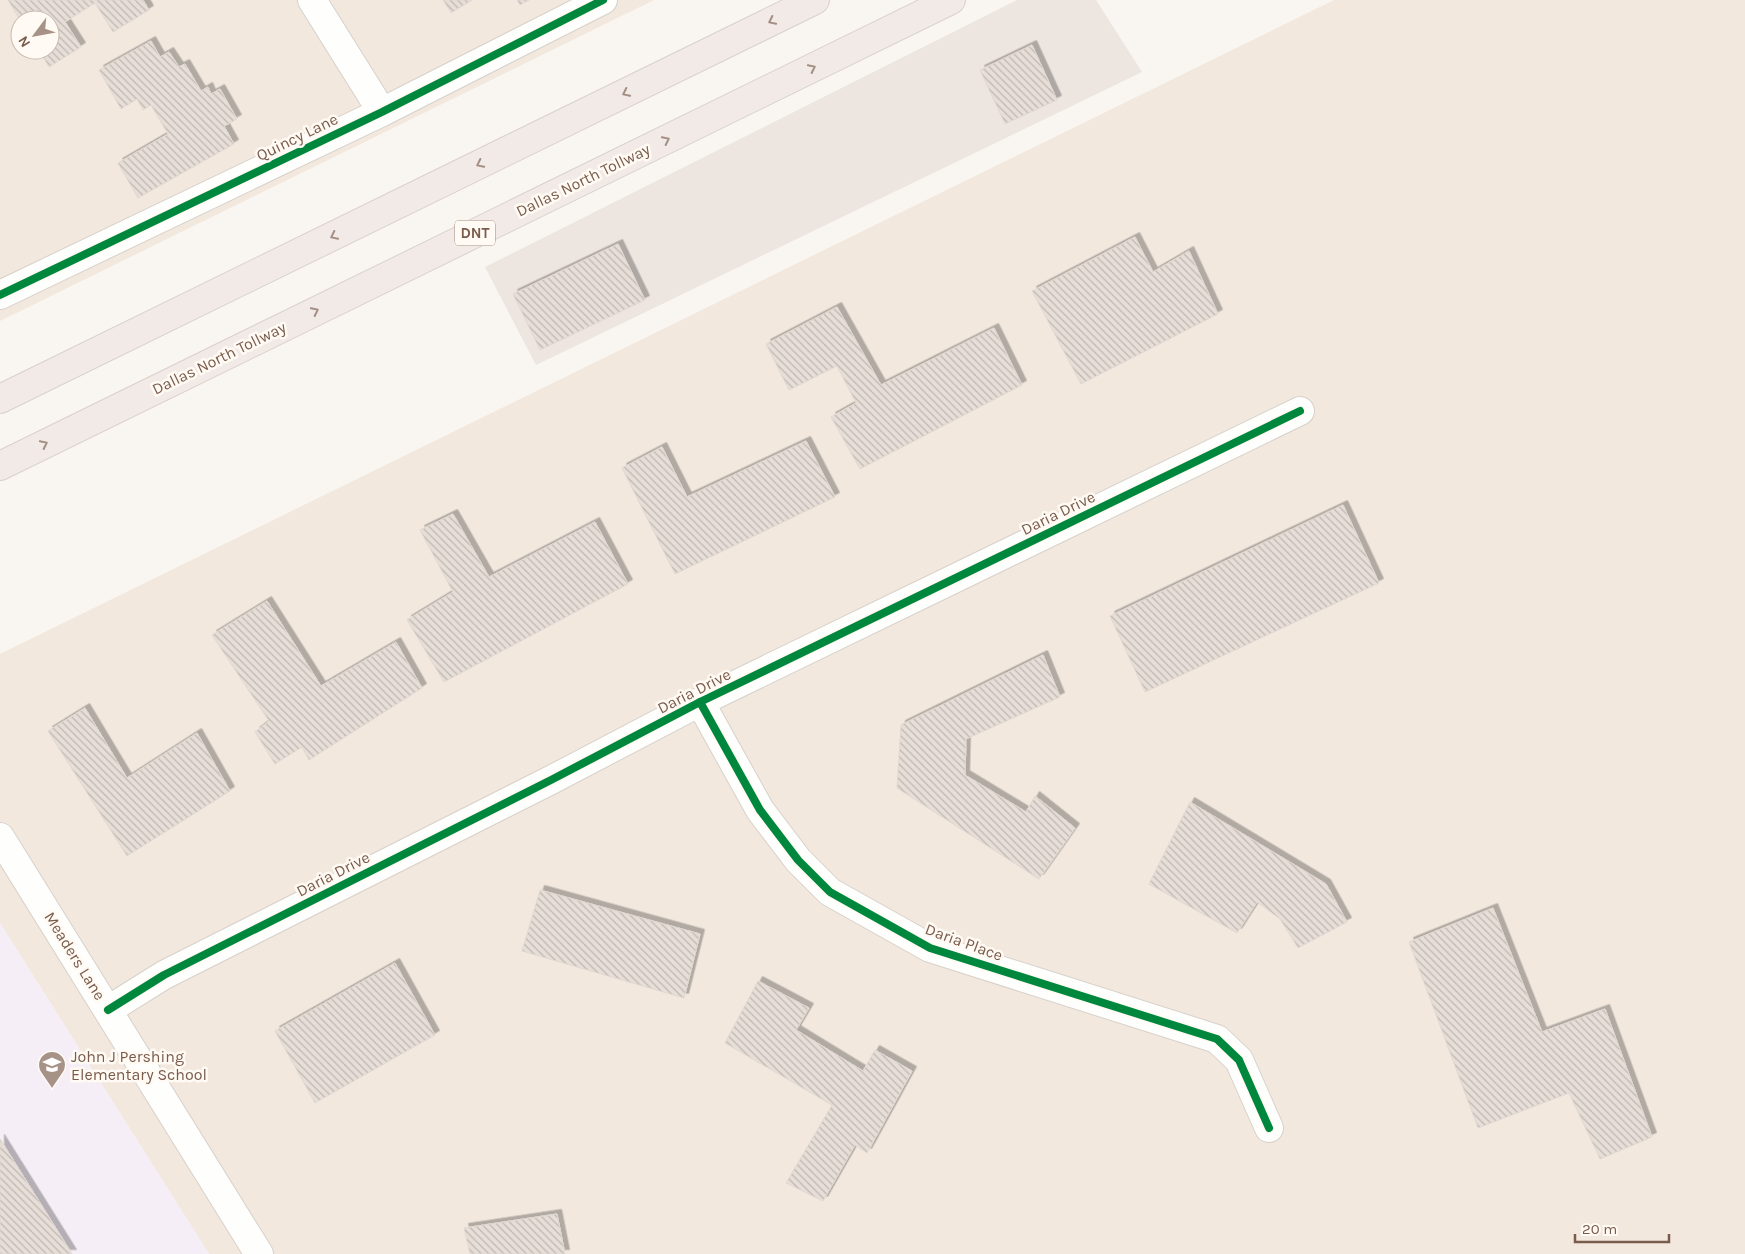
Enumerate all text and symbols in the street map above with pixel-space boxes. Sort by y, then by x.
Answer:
north arrow [10,10,60,60]
one-way arrow [768,15,777,26]
text: N [15,33,34,50]
one-way arrow [806,64,815,74]
one-way arrow [622,87,631,97]
street label: Quincy Lane [253,109,341,165]
one-way arrow [660,136,669,146]
street label: Dallas North Tollway [513,139,654,221]
one-way arrow [476,158,485,169]
road number: DNT [455,220,495,246]
one-way arrow [330,230,339,240]
one-way arrow [310,307,319,317]
street label: Dallas North Tollway [149,317,290,399]
one-way arrow [39,440,48,451]
street label: Daria Drive [1018,487,1098,539]
street label: Daria Drive [654,664,734,718]
street label: Daria Drive [293,847,373,901]
street label: Meaders Lane [40,908,110,1004]
street label: Daria Place [923,919,1005,965]
place label: John J Pershing Elementary School [71,1047,207,1084]
school or university icon: John J Pershing Elementary School [37,1050,67,1089]
scale bar [1575,1212,1669,1244]
text: 20 m [1582,1220,1617,1238]

